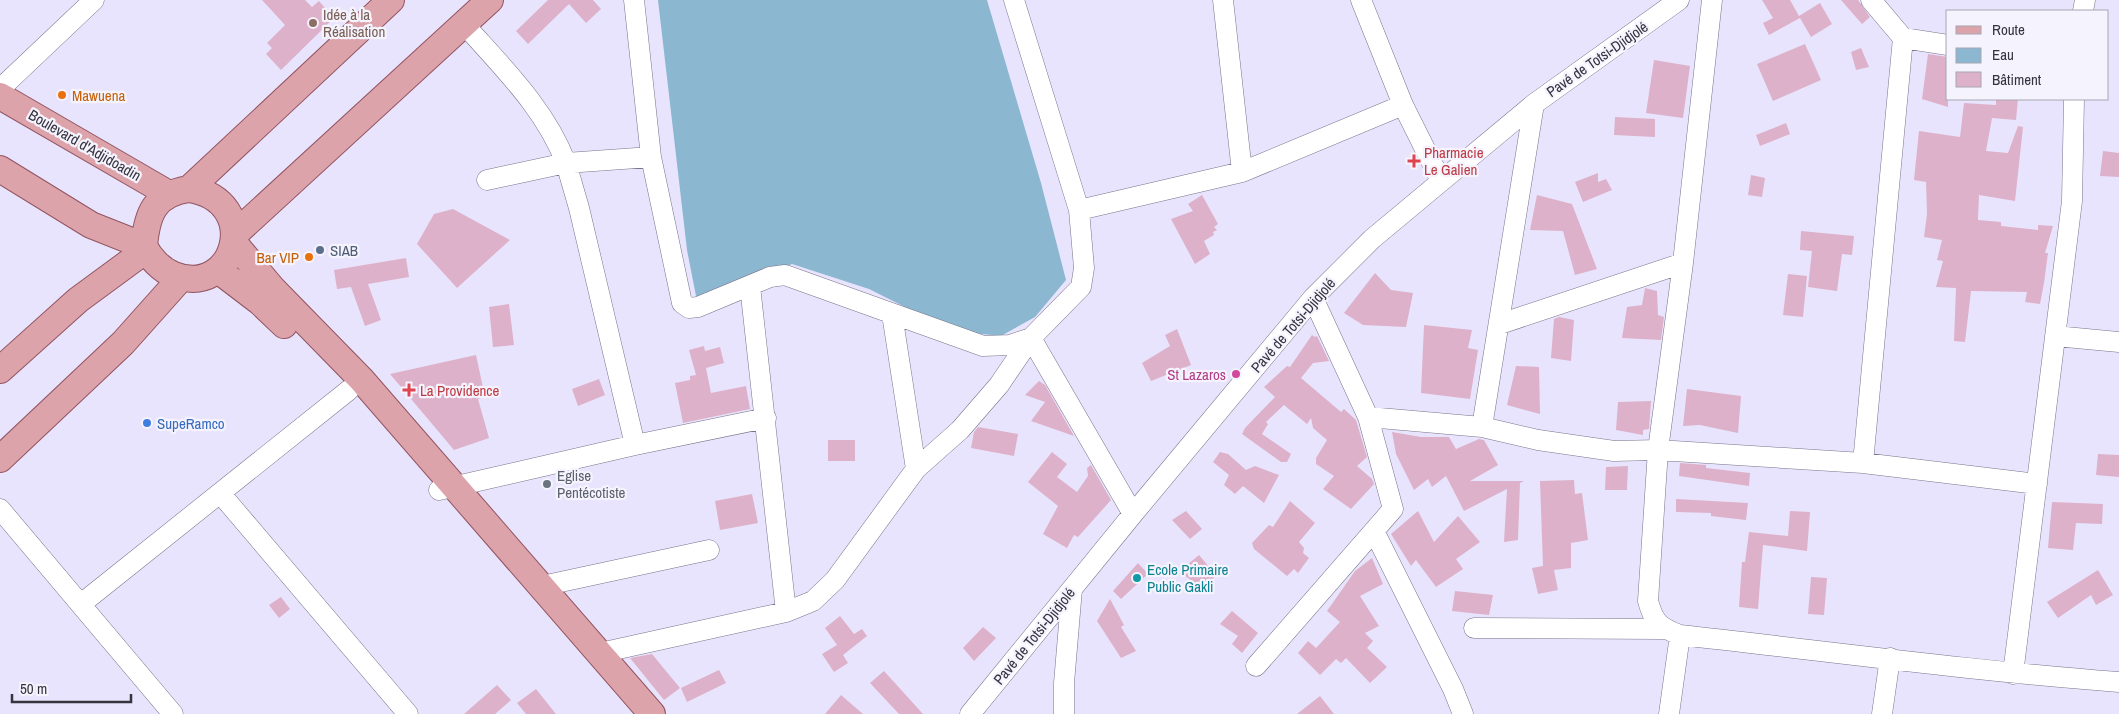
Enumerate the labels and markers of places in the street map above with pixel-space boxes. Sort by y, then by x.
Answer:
place label: Idée à la Réalisation [323,4,385,42]
marker: Idée à la Réalisation [307,17,319,29]
place label: Mawuena [72,85,125,106]
marker: Mawuena [56,89,68,101]
place label: Pharmacie Le Galien [1424,142,1484,180]
marker: Pharmacie Le Galien [1408,155,1420,167]
place label: SIAB [330,240,358,261]
marker: SIAB [314,244,326,256]
place label: Bar VIP [257,247,299,268]
marker: Bar VIP [303,251,315,263]
place label: St Lazaros [1167,364,1226,385]
marker: St Lazaros [1230,368,1242,380]
place label: La Providence [420,380,499,401]
marker: La Providence [402,383,416,397]
place label: SupeRamco [157,413,225,434]
marker: SupeRamco [141,417,153,429]
place label: Eglise Pentécotiste [557,465,626,503]
marker: Eglise Pentécotiste [541,478,553,490]
place label: Ecole Primaire Public Gakli [1147,559,1229,597]
marker: Ecole Primaire Public Gakli [1131,572,1143,584]

